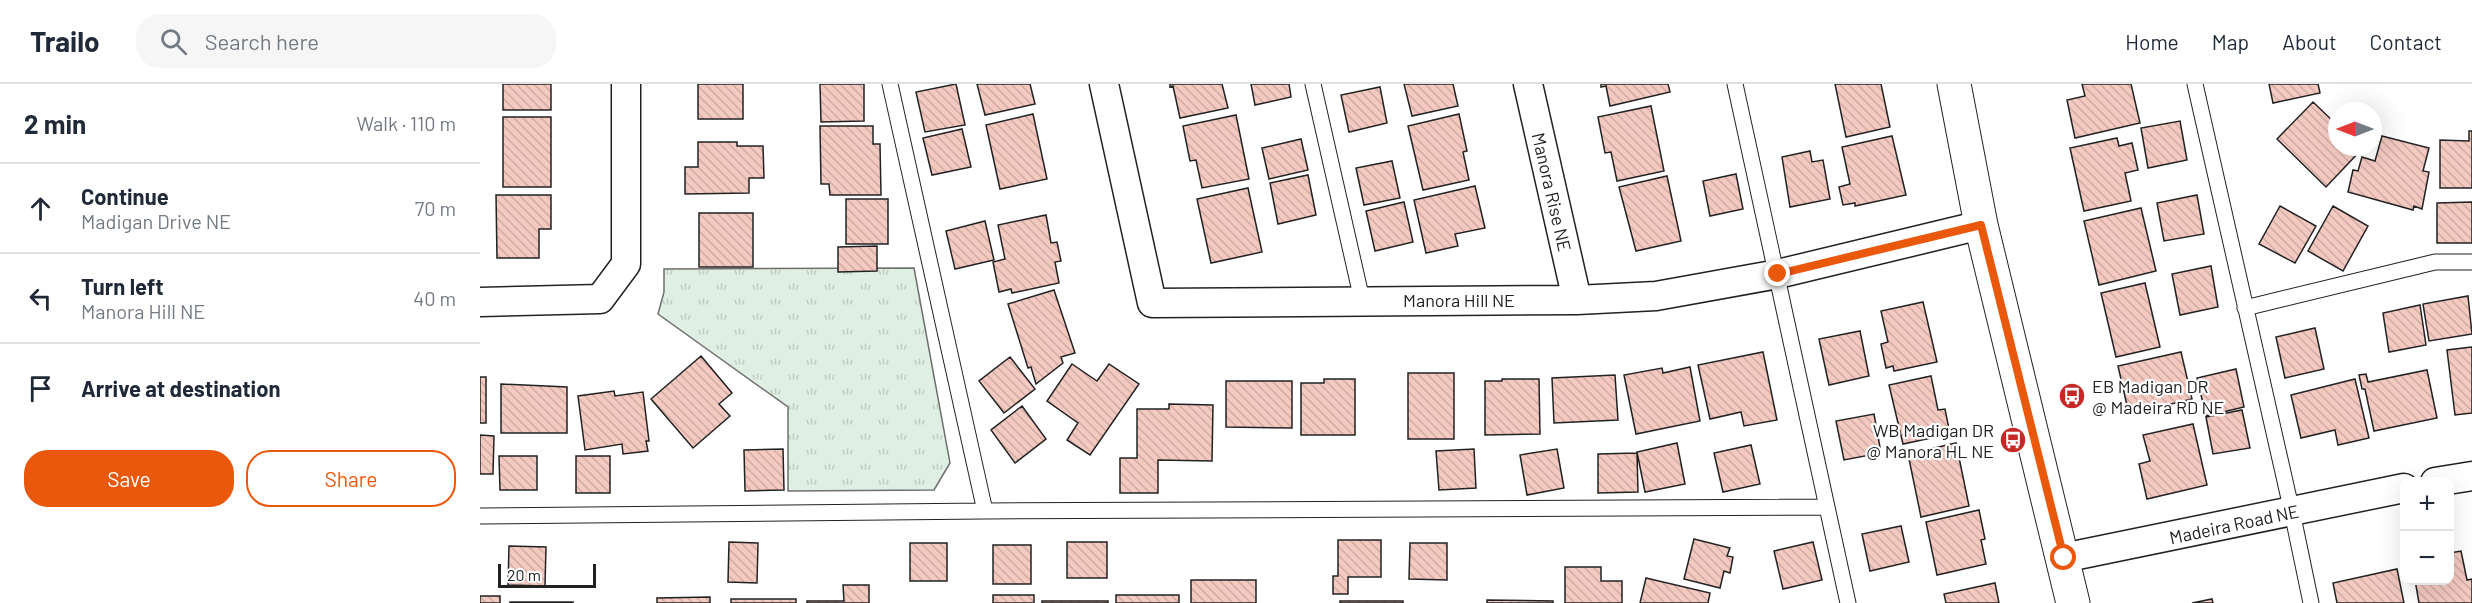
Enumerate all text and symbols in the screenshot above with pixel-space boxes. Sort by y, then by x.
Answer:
search box [136,14,556,68]
text: Trailo [30,24,100,58]
icon: search [157,25,190,58]
text: Search here [205,28,319,54]
text: Home [2125,29,2179,54]
text: Map [2212,29,2249,54]
text: About [2282,29,2337,54]
text: Contact [2370,29,2442,54]
north arrow [2328,102,2382,156]
text: 2 min [24,108,86,139]
text: Walk · 110 m [356,111,456,135]
street label: Manora Rise NE [1528,131,1576,253]
text: Continue [81,183,169,209]
icon: ahead [24,192,57,225]
text: 70 m [415,196,456,220]
text: Madigan Drive NE [81,209,231,233]
route end [1764,260,1790,286]
text: Turn left [81,273,164,299]
icon: left [24,282,57,315]
text: 40 m [413,286,456,310]
street label: Manora Hill NE [1403,289,1515,311]
text: Manora Hill NE [81,299,205,323]
icon: arrive [24,372,57,405]
text: Arrive at destination [81,375,280,401]
place label: EB Madigan DR @ Madeira RD NE [2092,375,2224,418]
bus stop icon: EB Madigan DR @ Madeira RD NE [2057,381,2087,411]
place label: WB Madigan DR @ Manora HL NE [1866,419,1994,462]
bus stop icon: WB Madigan DR @ Manora HL NE [1998,425,2028,455]
button: Save [24,450,234,507]
button: Share [246,450,456,507]
map controls [2400,477,2454,585]
button: + [2400,477,2454,531]
street label: Madeira Road NE [2167,500,2301,548]
button: − [2400,531,2454,585]
route start [2050,544,2076,570]
scale bar [498,561,596,588]
text: 20 m [507,565,541,584]

